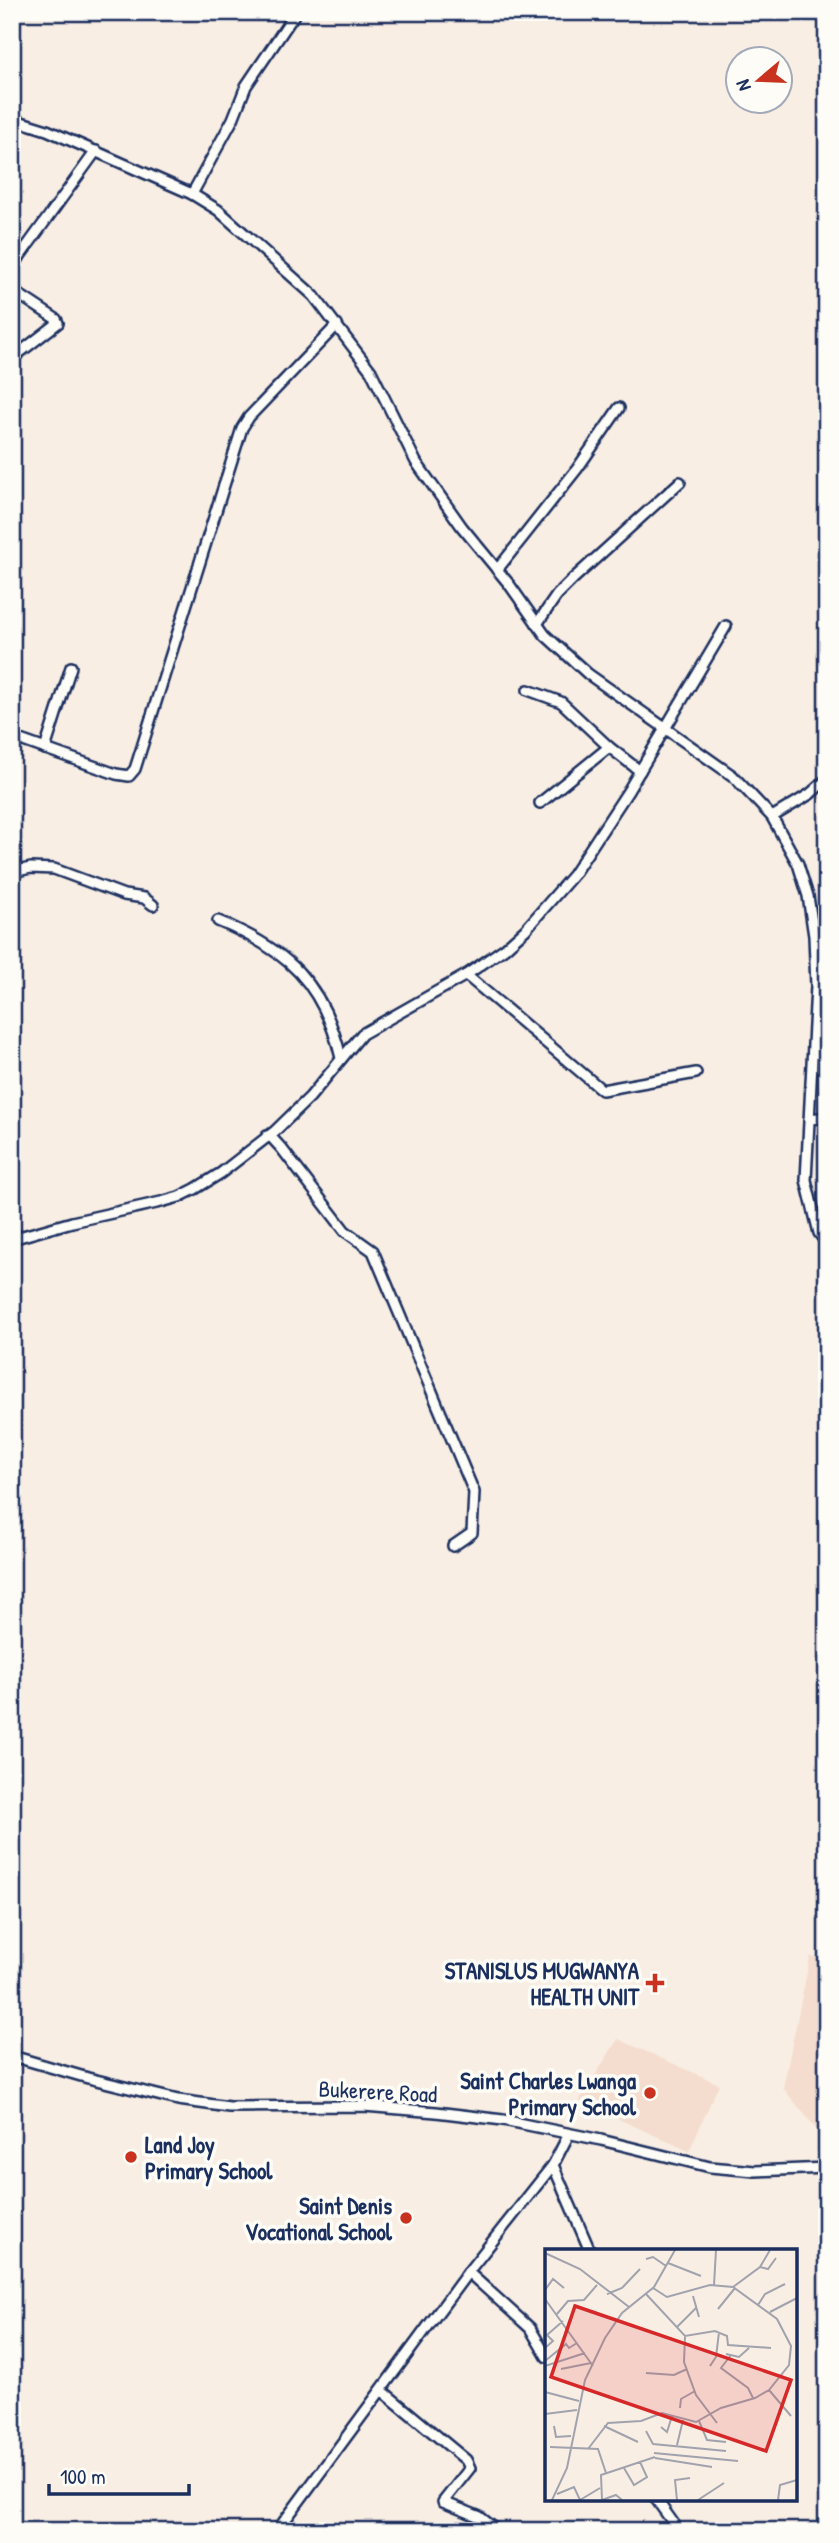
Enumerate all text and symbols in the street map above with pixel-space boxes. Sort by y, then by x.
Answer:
north arrow [724,46,794,116]
text: N [729,77,757,95]
place label: STANISLUS MUGWANYA HEALTH UNIT [445,1955,640,2012]
marker: STANISLUS MUGWANYA HEALTH UNIT [645,1973,665,1993]
place label: Saint Charles Lwanga Primary School [460,2065,637,2123]
street label: Bukerere Road [318,2072,438,2110]
marker: Saint Charles Lwanga Primary School [642,2085,658,2101]
place label: Land Joy Primary School [145,2129,273,2187]
marker: Land Joy Primary School [123,2149,139,2165]
place label: Saint Denis Vocational School [245,2190,393,2247]
marker: Saint Denis Vocational School [398,2210,414,2226]
inset map [545,2249,797,2501]
scale bar [49,2452,189,2496]
text: 100 m [60,2462,106,2491]

